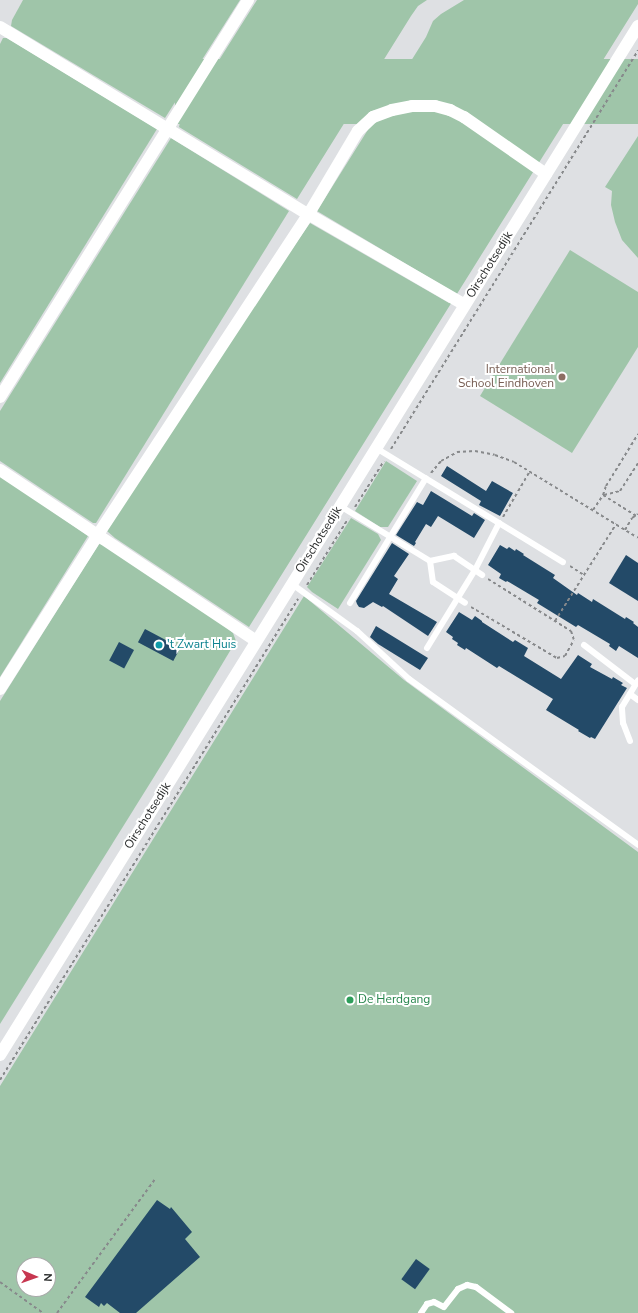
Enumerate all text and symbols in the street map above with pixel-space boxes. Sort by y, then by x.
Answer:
street label: Oirschotsedijk [464,229,516,301]
place label: International School Eindhoven [458,363,554,391]
marker: International School Eindhoven [557,372,567,382]
street label: Oirschotsedijk [293,504,345,576]
place label: 't Zwart Huis [167,638,236,652]
marker: 't Zwart Huis [154,640,164,650]
street label: Oirschotsedijk [122,780,174,852]
place label: De Herdgang [358,993,430,1007]
marker: De Herdgang [345,995,355,1005]
north arrow [16,1257,56,1297]
text: N [40,1273,55,1282]

